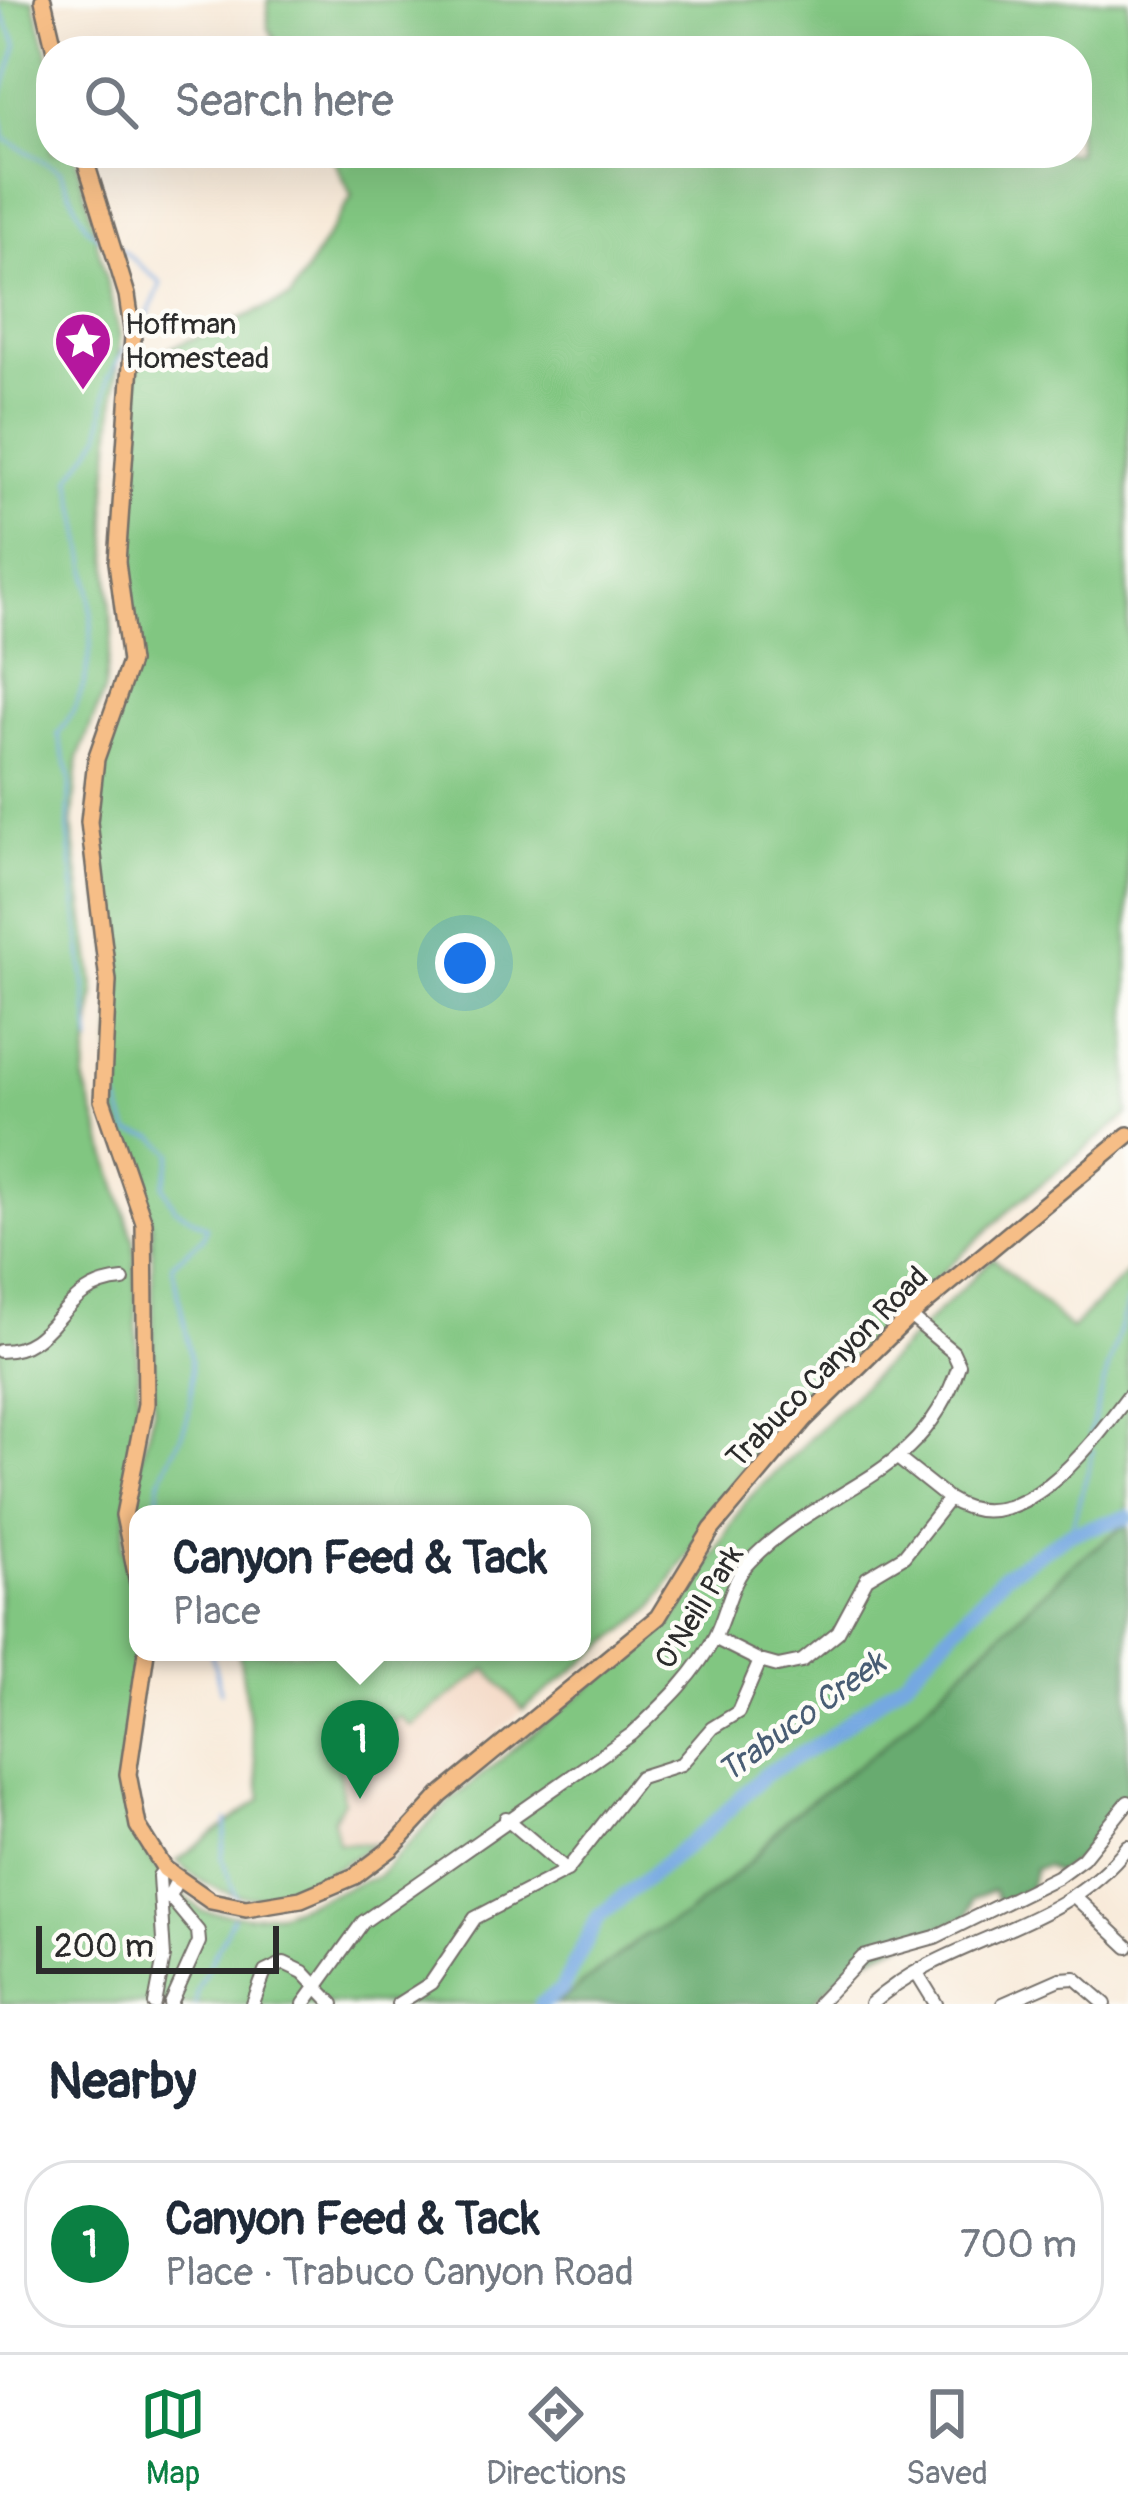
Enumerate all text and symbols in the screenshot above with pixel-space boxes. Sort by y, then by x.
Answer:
search box [36,36,1092,168]
icon: search [78,69,144,135]
text: Search here [174,74,394,130]
place label: Hoffman Homestead [125,306,270,377]
place icon: Hoffman Homestead [52,310,114,392]
your location [435,933,495,993]
street label: Trabuco Canyon Road [719,1259,936,1476]
popup [129,1505,591,1661]
text: Canyon Feed & Tack [173,1531,547,1587]
street label: O'Neill Park [647,1538,752,1676]
text: Place [173,1587,261,1636]
water label: Trabuco Creek [710,1641,896,1792]
pin: 1 [321,1700,399,1799]
scale bar [36,1920,279,1973]
text: 200 m [54,1926,154,1967]
text: Nearby [48,2050,196,2114]
text: Canyon Feed & Tack [165,2192,540,2248]
text: 1 [82,2220,98,2269]
text: 700 m [960,2220,1077,2269]
text: Place · Trabuco Canyon Road [165,2248,634,2297]
tab: Map [140,2381,206,2494]
tab: Directions [486,2381,626,2494]
tab: Saved [906,2381,988,2494]

